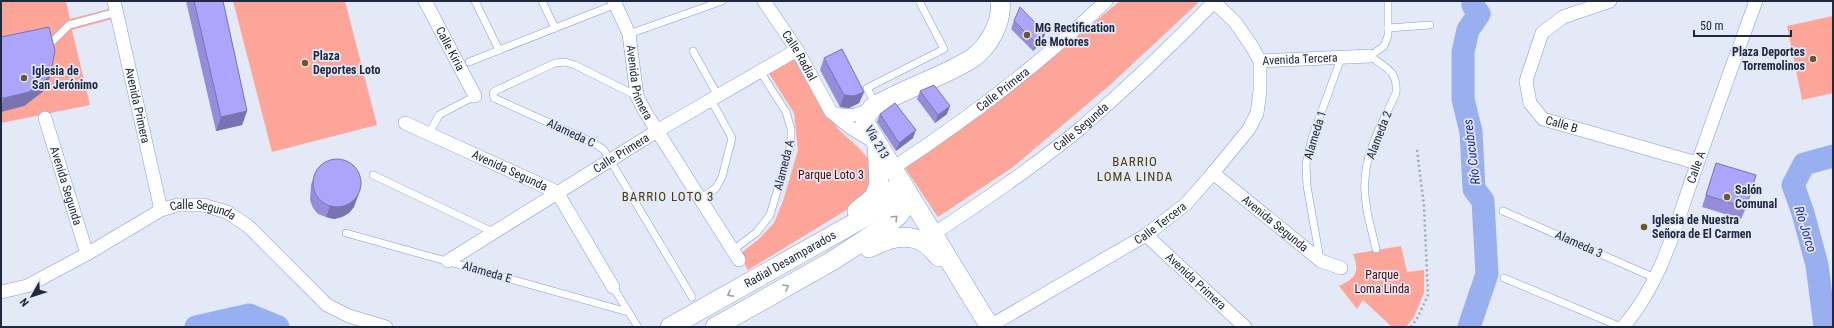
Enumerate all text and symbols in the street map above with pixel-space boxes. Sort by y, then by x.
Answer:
scale bar [1694,12,1791,38]
text: 50 m [1700,19,1724,33]
place label: MG Rectification de Motores [1035,21,1115,49]
street label: Calle Kiria [433,24,468,73]
street label: Calle Radial [779,28,819,83]
marker: MG Rectification de Motores [1022,30,1032,40]
street label: Avenida Primera [623,44,656,123]
place label: Plaza Deportes Torremolinos [1732,45,1806,73]
place label: Plaza Deportes Loto [313,49,381,77]
street label: Avenida Tercera [1262,50,1338,68]
marker: Plaza Deportes Torremolinos [1808,54,1818,64]
marker: Plaza Deportes Loto [300,58,310,68]
place label: Iglesia de San Jerónimo [32,64,98,92]
street label: Calle Primera [973,64,1032,114]
street label: Avenida Primera [122,66,153,145]
marker: Iglesia de San Jerónimo [19,73,29,83]
street label: Calle Segunda [1051,100,1112,154]
street label: Alameda 1 [1301,109,1329,161]
street label: Alameda 2 [1363,109,1395,161]
street label: Calle B [1544,113,1579,136]
street label: Alameda C [545,116,597,150]
water label: Río Cucubres [1460,118,1483,185]
street label: Vía 213 [862,123,892,161]
street label: Calle Primera [591,130,652,176]
street label: Alameda A [771,138,797,192]
street label: Avenida Segunda [47,145,85,227]
street label: Avenida Segunda [470,147,550,194]
street label: Calle A [1684,149,1708,185]
district label: BARRIO LOMA LINDA [1097,154,1173,184]
park label: Parque Loto 3 [798,168,864,182]
place label: Salón Comunal [1735,183,1777,211]
district label: BARRIO LOTO 3 [622,189,714,204]
street label: Avenida Segunda [1239,192,1311,255]
marker: Salón Comunal [1722,192,1732,202]
street label: Calle Segunda [168,198,239,223]
street label: Calle Tercera [1132,199,1189,247]
water label: Río Jorco [1791,204,1820,254]
place label: Iglesia de Nuestra Señora de El Carmen [1652,213,1752,241]
one-way arrow [890,215,898,223]
marker: Iglesia de Nuestra Señora de El Carmen [1639,222,1649,232]
street label: Alameda 3 [1553,227,1605,261]
street label: Radial Desamparados [742,228,839,291]
street label: Avenida Primera [1163,250,1229,313]
street label: Alameda E [461,258,513,286]
park label: Parque Loma Linda [1354,268,1410,296]
north arrow [12,276,52,316]
one-way arrow [782,285,789,292]
one-way arrow [727,289,734,296]
text: N [17,295,32,309]

